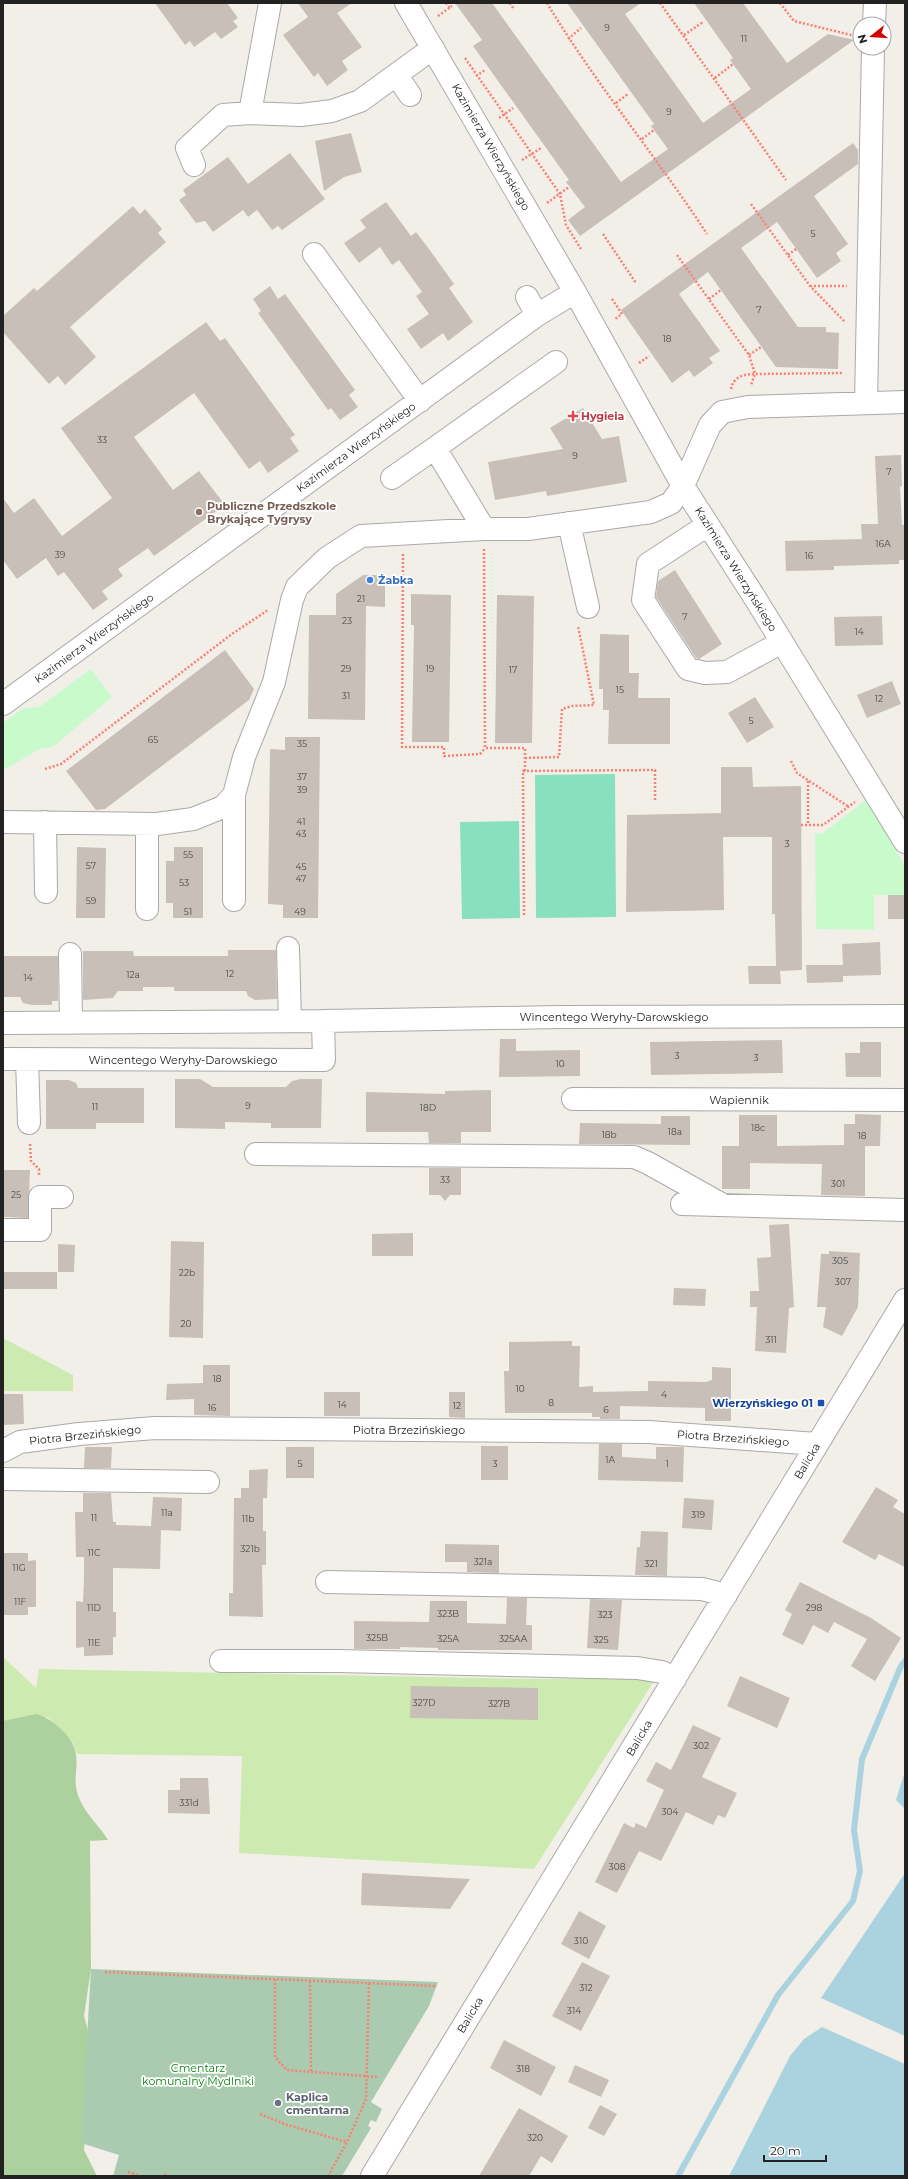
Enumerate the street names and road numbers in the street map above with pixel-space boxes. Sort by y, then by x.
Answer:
street label: Kazimierza Wierzyńskiego [449,81,533,213]
street label: Kazimierza Wierzyńskiego [294,399,419,495]
street label: Kazimierza Wierzyńskiego [692,504,780,634]
street label: Kazimierza Wierzyńskiego [32,590,157,686]
street label: Wincentego Weryhy-Darowskiego [520,1010,708,1024]
street label: Wincentego Weryhy-Darowskiego [89,1053,277,1067]
street label: Wapiennik [709,1093,769,1107]
street label: Piotra Brzezińskiego [28,1422,142,1448]
street label: Piotra Brzezińskiego [353,1423,465,1437]
street label: Piotra Brzezińskiego [676,1427,790,1449]
street label: Balicka [791,1440,823,1482]
street label: Balicka [623,1717,655,1759]
street label: Balicka [454,1994,486,2036]

